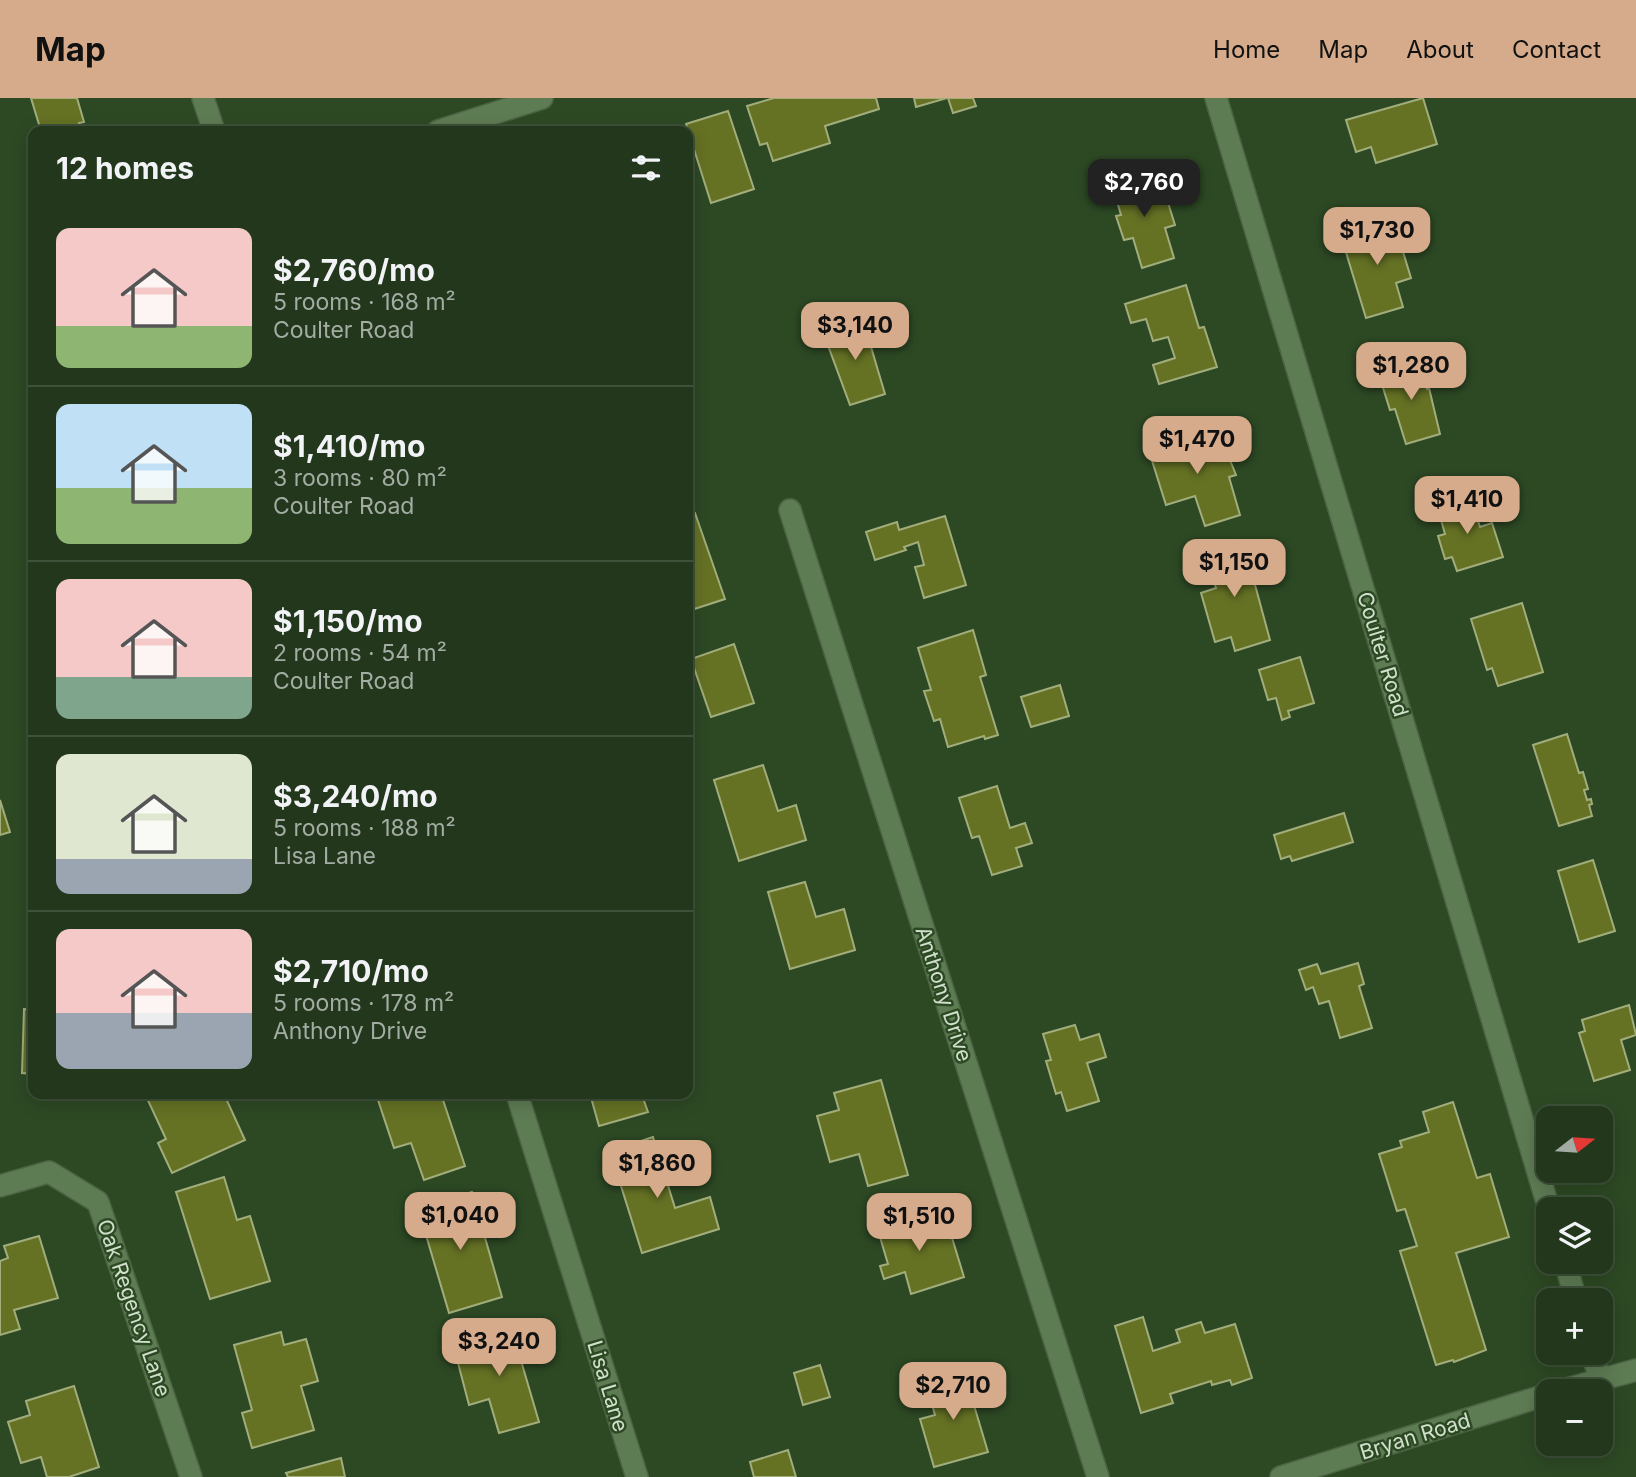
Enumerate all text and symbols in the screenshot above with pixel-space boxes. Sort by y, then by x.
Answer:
text: Map [35,29,106,69]
text: Home [1213,35,1280,64]
text: Map [1318,35,1368,64]
text: About [1406,35,1474,64]
text: Contact [1512,35,1601,64]
icon: filters [627,149,665,187]
text: 12 homes [56,150,194,186]
pin: $2,760 [1087,159,1201,219]
text: $2,760 [1104,168,1184,196]
pin: $1,730 [1320,208,1434,267]
text: $1,730 [1339,216,1415,244]
text: $2,760/mo [273,252,435,288]
icon: home [112,256,196,340]
text: 5 rooms · 168 m² [273,288,456,316]
pin: $3,140 [798,302,912,362]
text: $3,140 [817,311,893,339]
text: Coulter Road [273,316,414,344]
pin: $1,280 [1354,342,1468,402]
text: $1,280 [1372,351,1450,379]
pin: $1,470 [1140,416,1254,476]
text: $1,470 [1159,425,1235,453]
text: $1,410/mo [273,428,425,464]
icon: home [112,432,196,516]
text: 3 rooms · 80 m² [273,464,447,492]
pin: $1,410 [1410,476,1524,536]
text: $1,410 [1431,485,1503,513]
text: Coulter Road [273,492,414,520]
pin: $1,150 [1177,540,1291,599]
text: $1,150 [1199,548,1269,576]
street label: Coulter Road [1352,589,1414,719]
text: $1,150/mo [273,603,423,639]
icon: home [112,607,196,691]
text: 2 rooms · 54 m² [273,639,447,667]
text: Coulter Road [273,667,414,695]
text: $3,240/mo [273,778,438,814]
icon: home [112,782,196,866]
text: 5 rooms · 188 m² [273,814,456,842]
text: Lisa Lane [273,842,376,870]
street label: Anthony Drive [910,923,978,1065]
text: $2,710/mo [273,953,429,989]
icon: home [112,957,196,1041]
text: 5 rooms · 178 m² [273,989,454,1017]
text: Anthony Drive [273,1017,427,1045]
north arrow [1536,1106,1614,1183]
map controls [1536,1106,1613,1456]
pin: $1,860 [600,1140,714,1200]
text: $1,860 [618,1149,696,1177]
pin: $1,040 [403,1192,517,1252]
pin: $1,510 [862,1194,976,1253]
button: layers [1536,1197,1613,1274]
text: $1,040 [421,1201,499,1229]
text: $1,510 [883,1202,955,1230]
street label: Oak Regency Lane [92,1216,176,1400]
button: + [1536,1288,1613,1365]
pin: $3,240 [442,1318,556,1378]
text: $3,240 [458,1327,540,1355]
street label: Lisa Lane [582,1337,634,1435]
pin: $2,710 [896,1362,1010,1422]
text: $2,710 [915,1371,991,1399]
button: − [1536,1379,1613,1456]
street label: Bryan Road [1357,1407,1473,1465]

